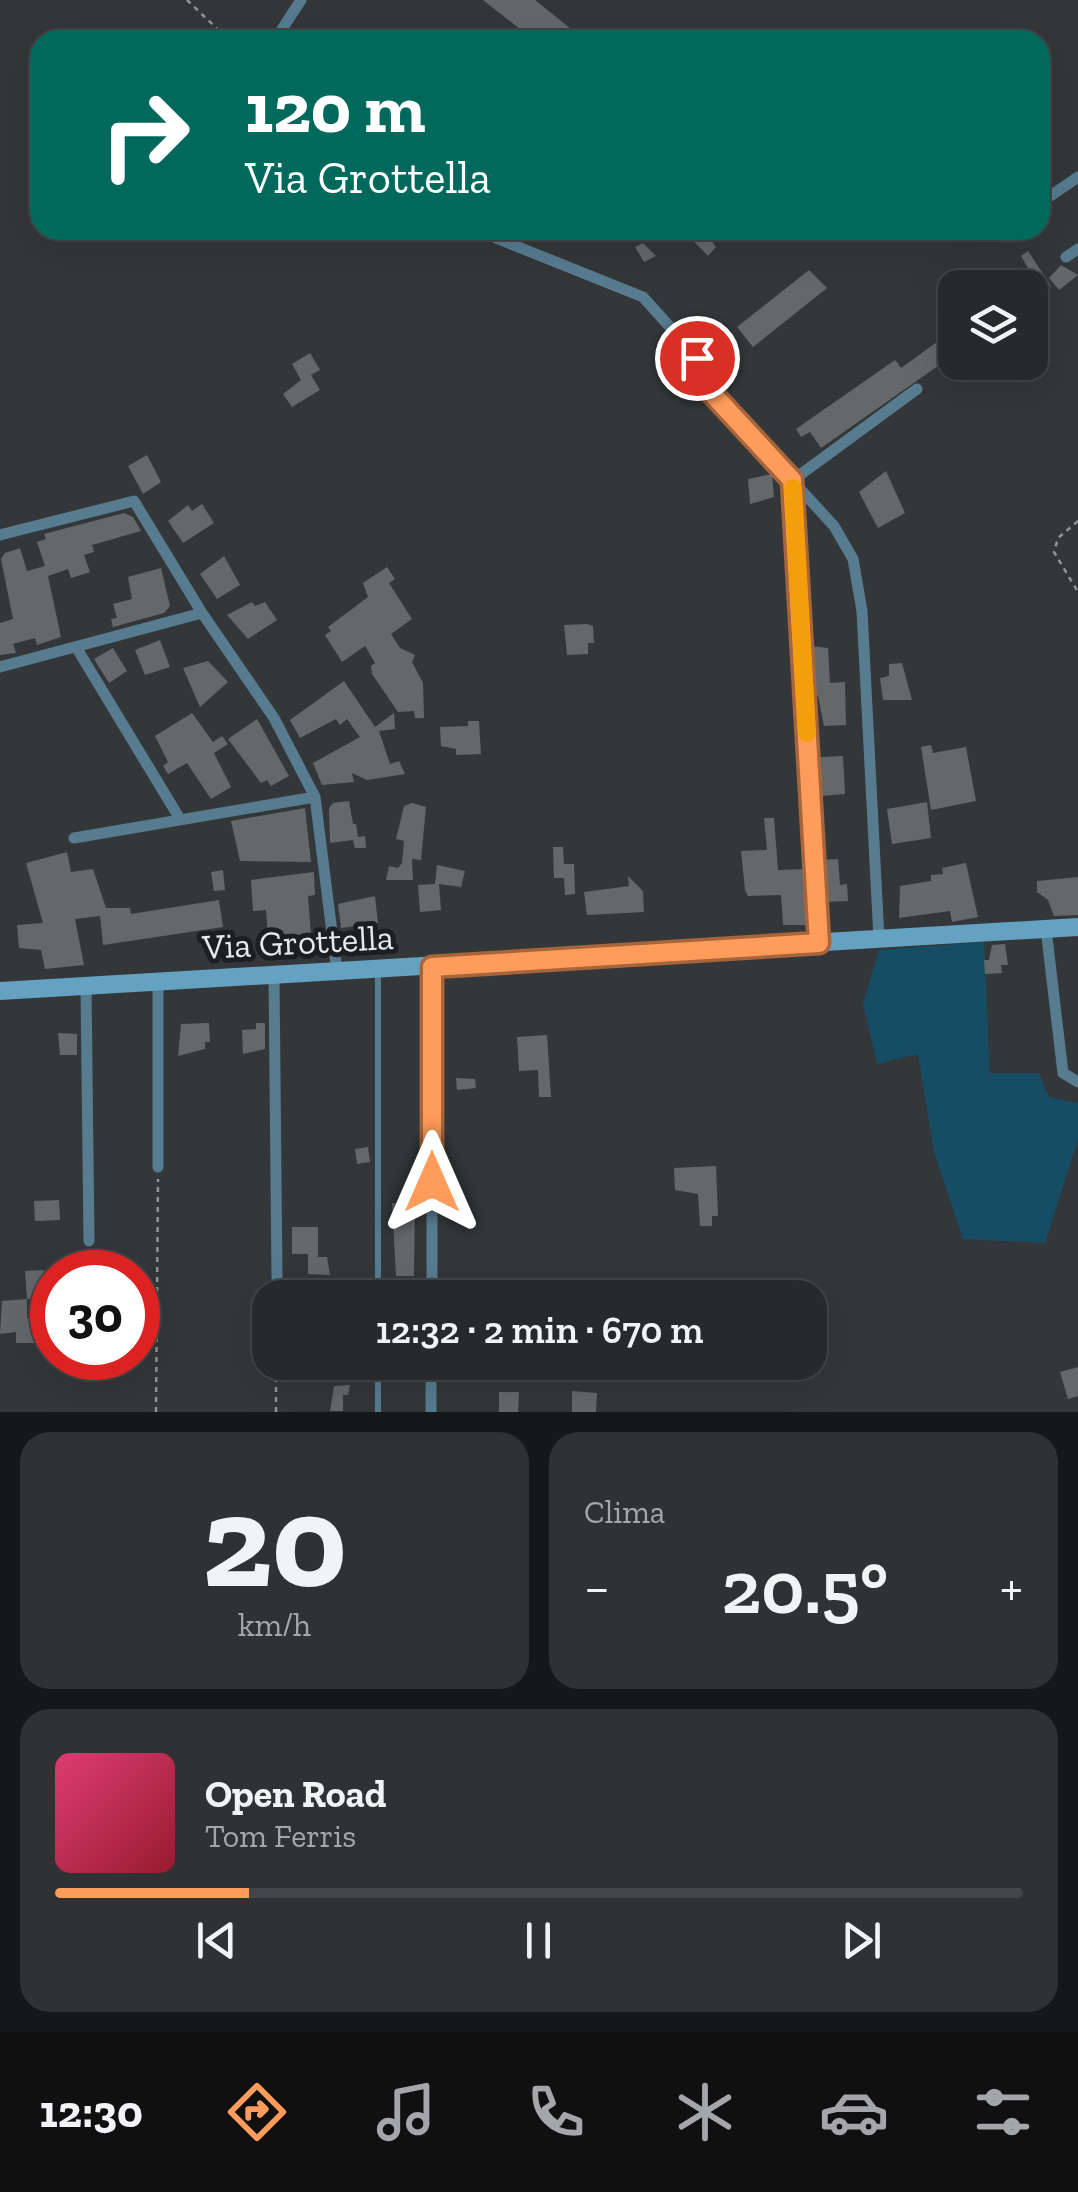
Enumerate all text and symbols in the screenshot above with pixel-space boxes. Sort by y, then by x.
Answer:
text: 120 m [245,66,426,150]
icon: right [80,70,210,200]
text: Via Grottella [245,151,491,205]
map controls [938,270,1048,380]
button: layers [938,270,1048,380]
pin [655,316,740,401]
icon: arrive [670,331,725,386]
street label: Via Grottella [200,916,395,968]
position arrow [380,1130,484,1234]
speed limit sign: 30 [30,1250,160,1380]
text: 12:32 · 2 min · 670 m [376,1307,703,1353]
text: 20 [202,1463,347,1619]
text: Clima [584,1493,665,1531]
text: 20.5° [722,1542,888,1632]
text: − [584,1554,610,1620]
text: + [1000,1554,1023,1620]
text: km/h [238,1606,311,1644]
text: Open Road [205,1771,387,1817]
text: Tom Ferris [205,1817,356,1855]
icon: previous [189,1913,244,1968]
icon: pause [511,1913,566,1968]
icon: next [834,1913,889,1968]
icon: directions [222,2077,292,2147]
icon: music [371,2077,441,2147]
icon: phone [521,2077,591,2147]
icon: climate [670,2077,740,2147]
icon: car [819,2077,889,2147]
icon: filters [968,2077,1038,2147]
text: 12:30 [40,2085,143,2139]

